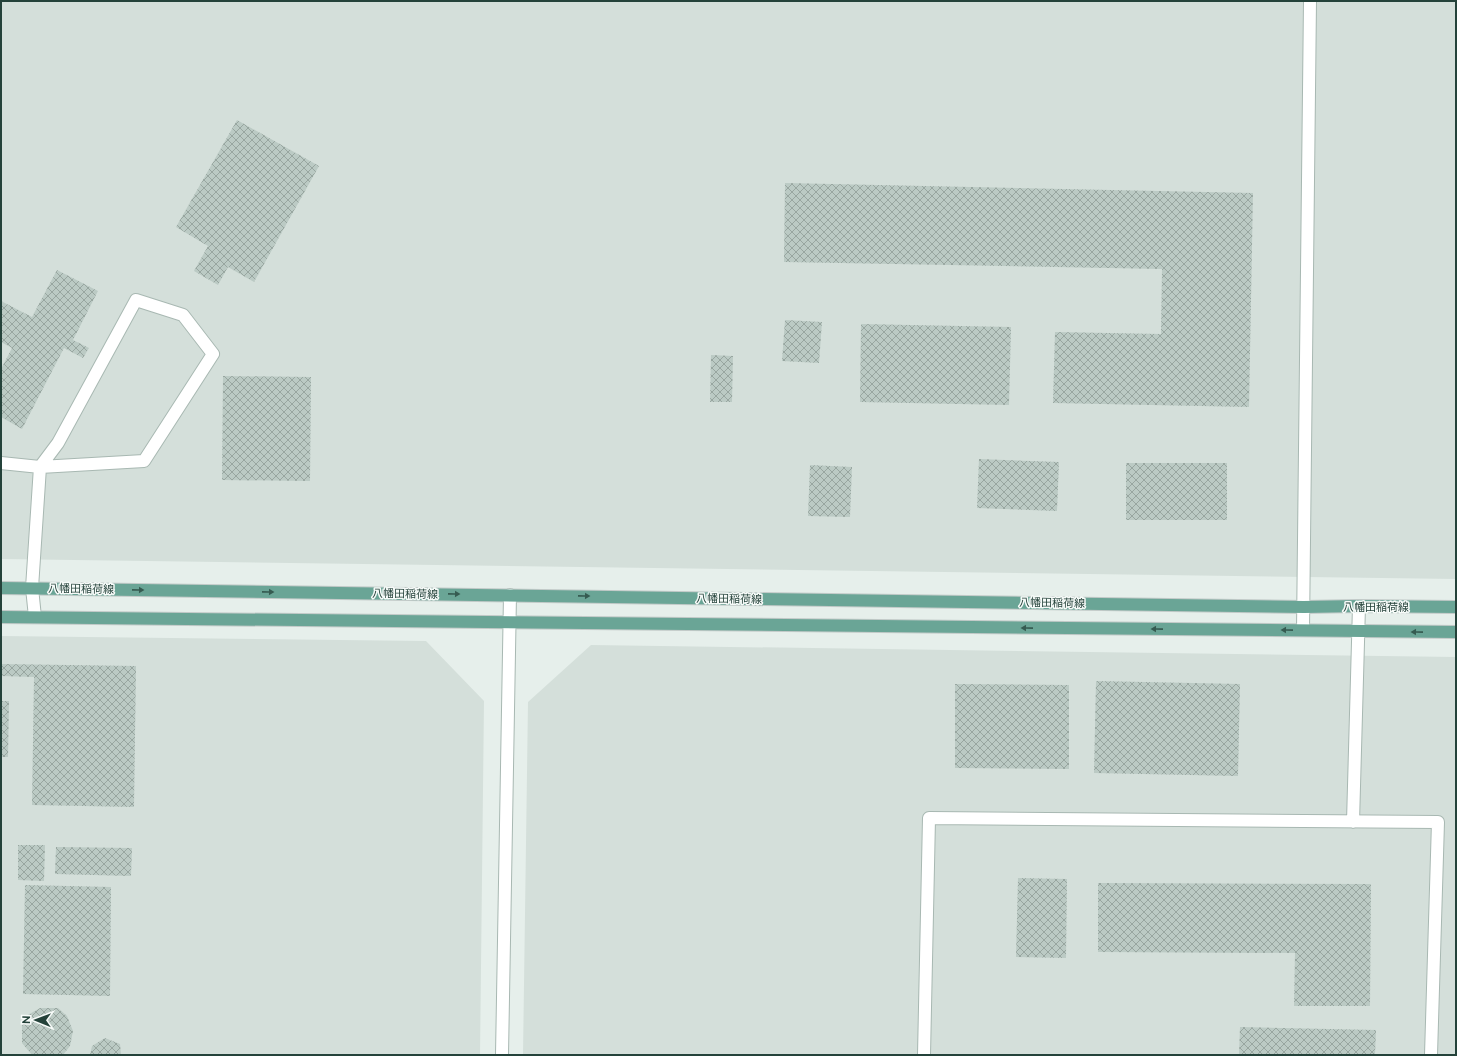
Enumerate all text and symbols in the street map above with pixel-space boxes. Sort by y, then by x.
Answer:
street label: 八幡田稲荷線 [48,582,114,596]
one-way arrow [132,587,145,593]
street label: 八幡田稲荷線 [372,587,438,601]
one-way arrow [262,588,274,595]
one-way arrow [448,591,461,597]
street label: 八幡田稲荷線 [696,592,762,606]
one-way arrow [578,593,591,599]
street label: 八幡田稲荷線 [1019,596,1085,610]
street label: 八幡田稲荷線 [1343,601,1409,614]
one-way arrow [1021,624,1033,631]
one-way arrow [1150,626,1163,632]
one-way arrow [1280,627,1293,633]
one-way arrow [1410,629,1423,635]
north arrow [16,1000,56,1040]
text: N [20,1016,33,1024]

